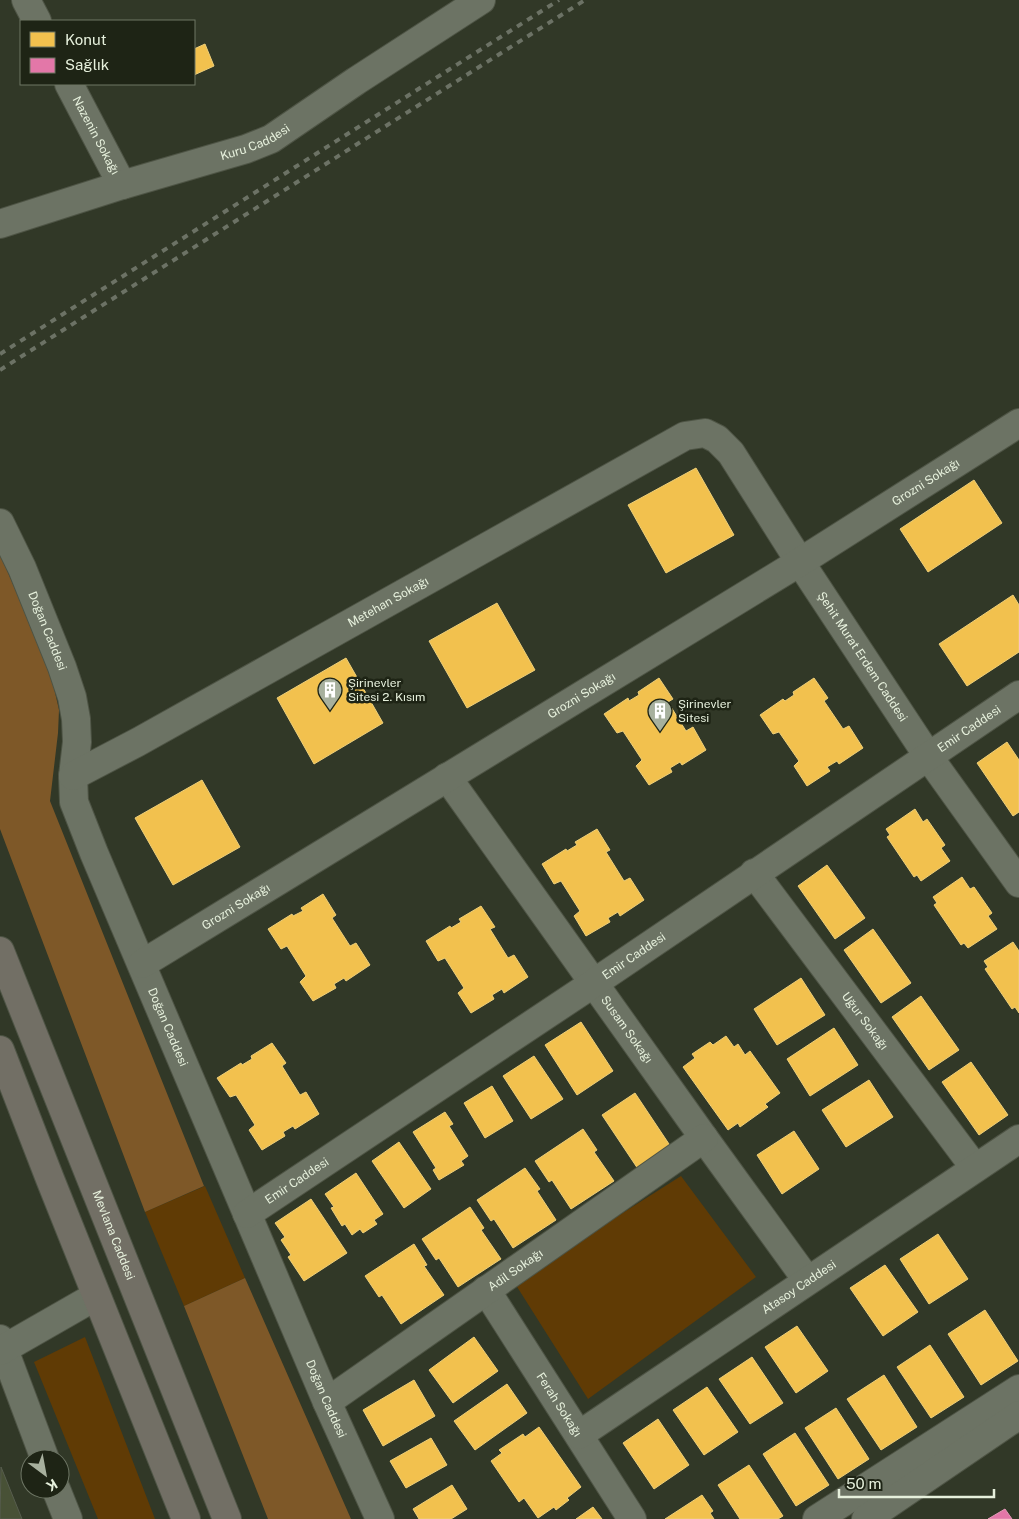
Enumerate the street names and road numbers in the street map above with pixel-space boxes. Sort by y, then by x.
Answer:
street label: Nazenin Sokağı [70,94,122,177]
street label: Kuru Caddesi [219,121,292,163]
street label: Grozni Sokağı [889,456,962,509]
street label: Metehan Sokağı [345,574,431,630]
street label: Doğan Caddesi [25,589,70,672]
street label: Şehit Murat Erdem Caddesi [815,589,910,724]
street label: Grozni Sokağı [545,669,618,722]
street label: Emir Caddesi [935,702,1003,755]
street label: Grozni Sokağı [199,881,272,933]
street label: Emir Caddesi [600,930,668,982]
street label: Doğan Caddesi [145,986,191,1068]
street label: Uğur Sokağı [839,989,891,1053]
street label: Susam Sokağı [598,993,656,1066]
street label: Emir Caddesi [263,1155,331,1207]
street label: Mevlana Caddesi [89,1188,138,1282]
street label: Adil Sokağı [485,1246,545,1294]
street label: Atasoy Caddesi [759,1257,839,1317]
street label: Doğan Caddesi [303,1358,349,1440]
street label: Ferah Sokağı [534,1370,585,1439]

